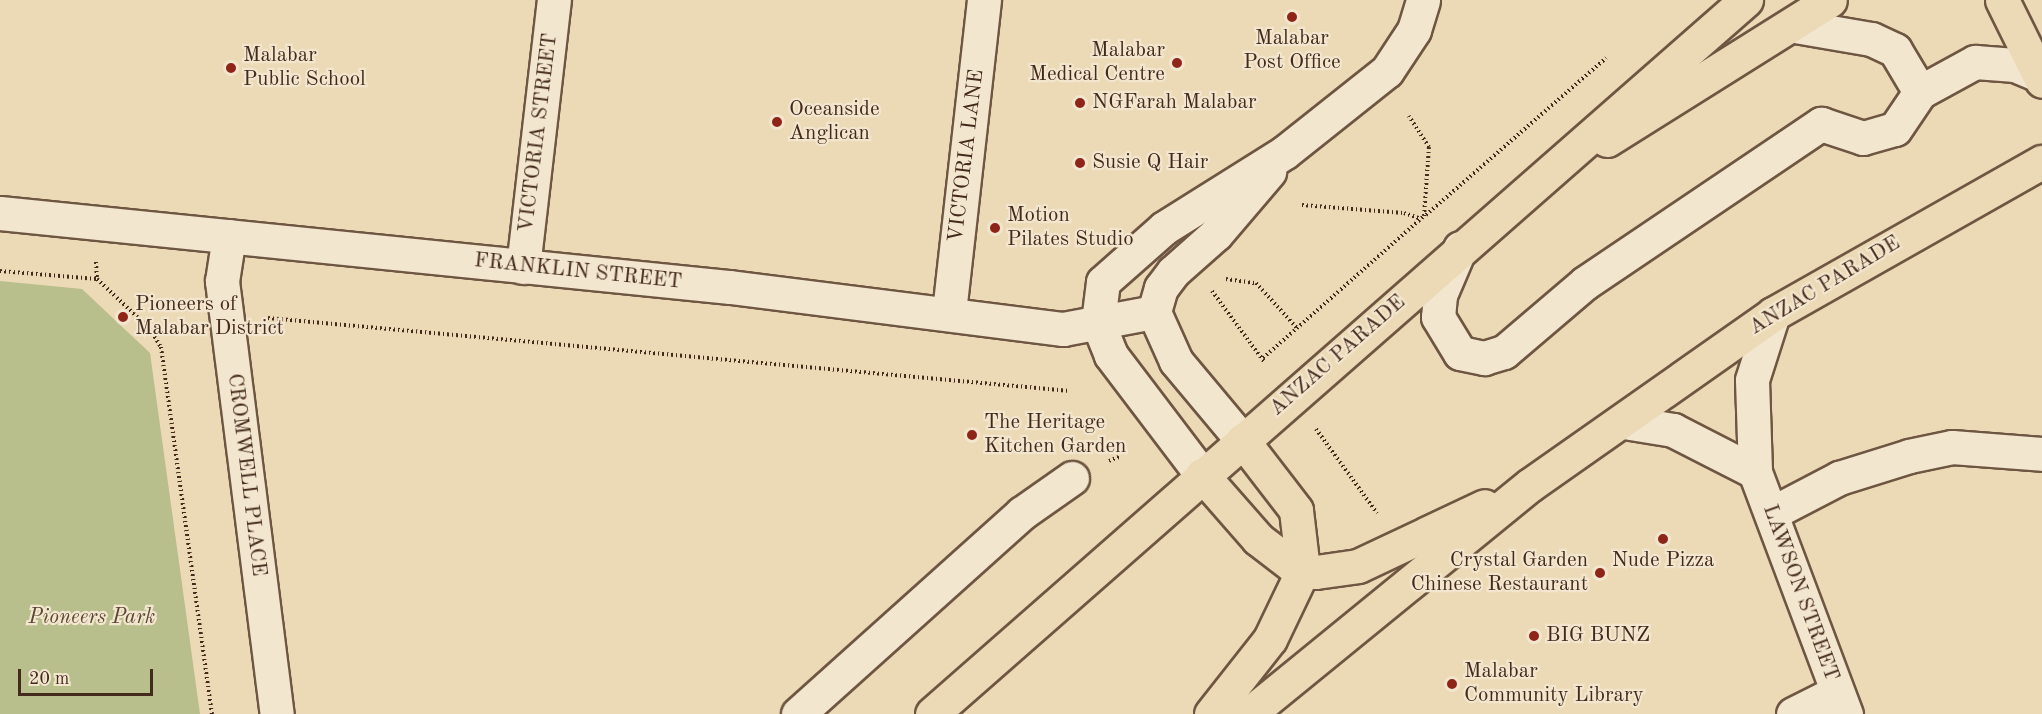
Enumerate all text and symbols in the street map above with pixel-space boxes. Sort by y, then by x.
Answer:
marker: Malabar Post Office [1285,10,1299,24]
place label: Malabar Post Office [1243,26,1341,76]
street label: VICTORIA STREET [514,32,564,234]
place label: Malabar Medical Centre [1029,38,1165,88]
place label: Malabar Public School [243,43,366,93]
marker: Malabar Medical Centre [1170,56,1184,70]
marker: Malabar Public School [224,61,238,75]
street label: VICTORIA LANE [944,68,990,244]
place label: NGFarah Malabar [1092,90,1257,116]
marker: NGFarah Malabar [1073,96,1087,110]
place label: Oceanside Anglican [789,97,880,147]
marker: Oceanside Anglican [770,115,784,129]
place label: Susie Q Hair [1092,150,1208,176]
marker: Susie Q Hair [1073,156,1087,170]
place label: Motion Pilates Studio [1007,203,1134,253]
marker: Motion Pilates Studio [988,221,1002,235]
street label: ANZAC PARADE [1745,231,1905,341]
street label: FRANKLIN STREET [473,249,683,295]
street label: ANZAC PARADE [1265,290,1411,422]
place label: Pioneers of Malabar District [135,292,284,342]
marker: Pioneers of Malabar District [116,310,130,324]
street label: CROMWELL PLACE [221,372,271,578]
place label: The Heritage Kitchen Garden [984,410,1126,460]
marker: The Heritage Kitchen Garden [965,428,979,442]
street label: LAWSON STREET [1756,501,1844,685]
marker: Nude Pizza [1656,532,1670,546]
place label: Crystal Garden Chinese Restaurant [1411,548,1588,598]
place label: Nude Pizza [1612,548,1714,574]
marker: Crystal Garden Chinese Restaurant [1593,566,1607,580]
park label: Pioneers Park [29,605,155,631]
place label: BIG BUNZ [1546,623,1650,649]
marker: BIG BUNZ [1527,629,1541,643]
scale bar [21,657,156,695]
place label: Malabar Community Library [1464,659,1644,709]
text: 20 m [29,670,69,688]
marker: Malabar Community Library [1445,677,1459,691]

